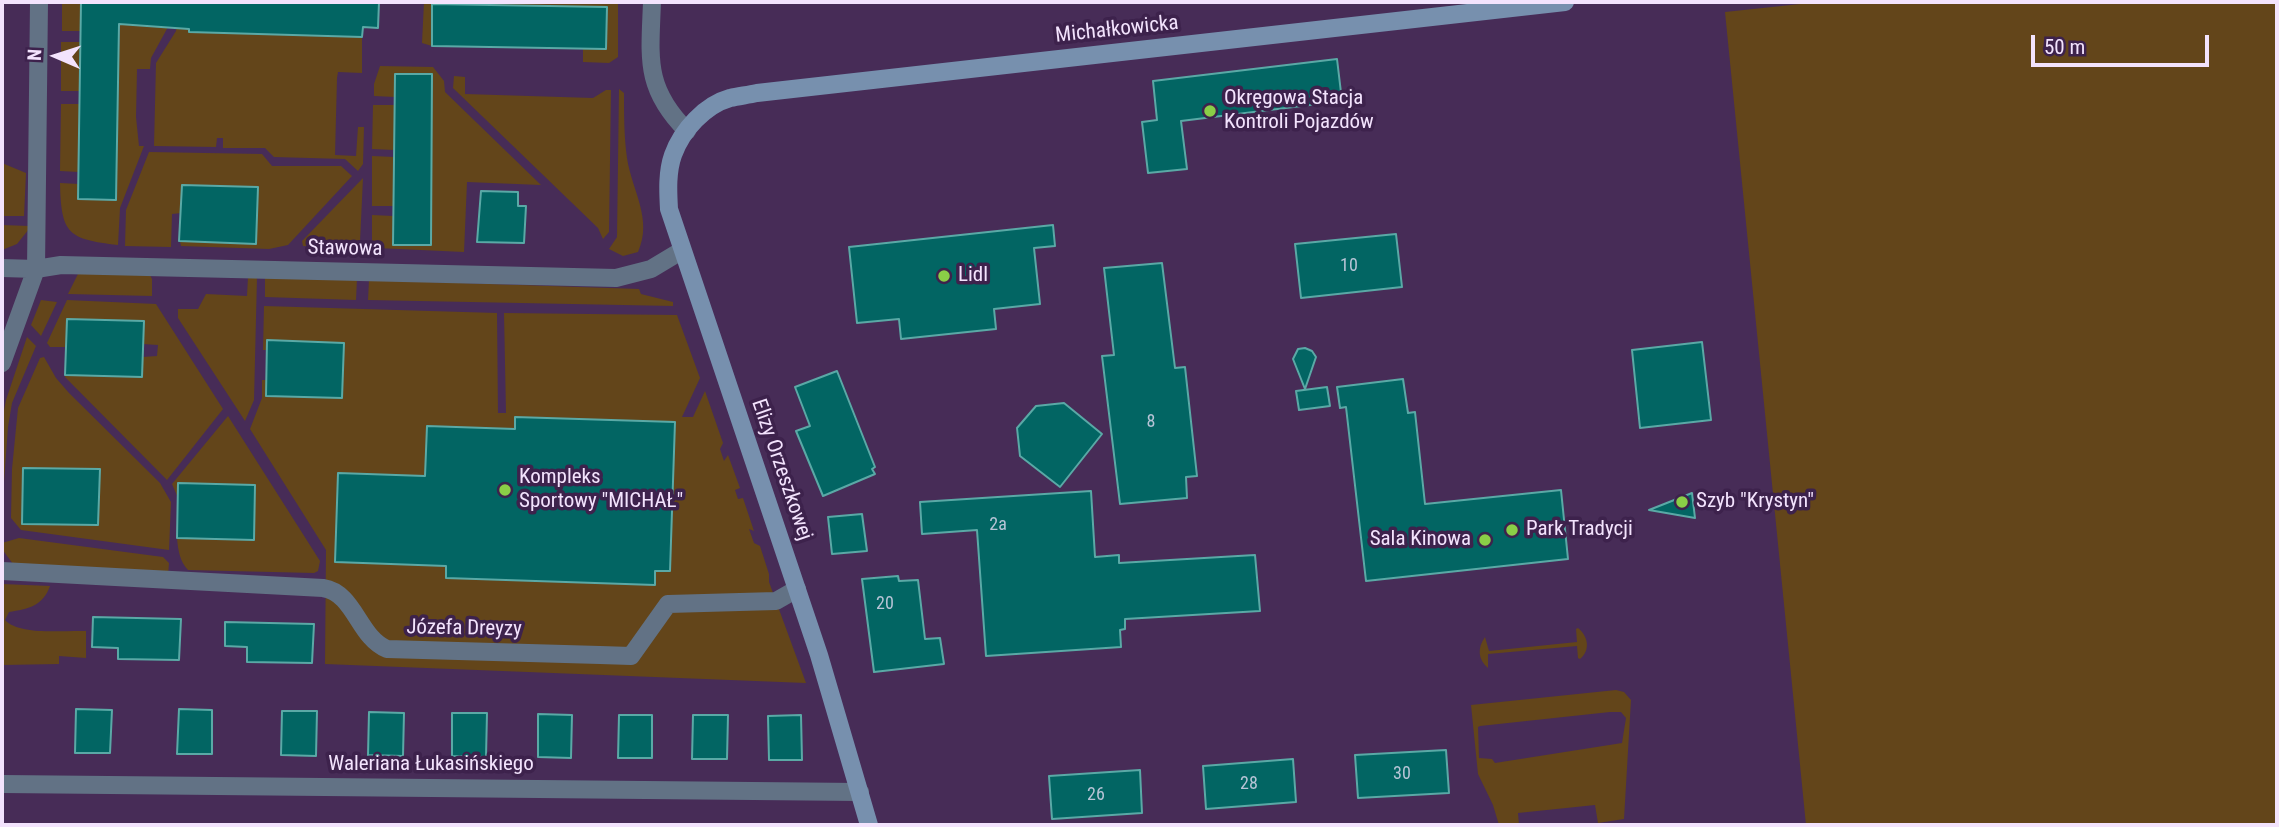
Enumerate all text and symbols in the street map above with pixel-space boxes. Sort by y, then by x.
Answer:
street label: Michałkowicka [1054,11,1180,49]
north arrow [21,21,91,91]
scale bar [2034,21,2212,65]
text: 50 m [2044,35,2085,59]
text: N [23,48,46,61]
place label: Okręgowa Stacja Kontroli Pojazdów [1224,86,1374,136]
marker: Okręgowa Stacja Kontroli Pojazdów [1202,103,1218,119]
street label: Stawowa [307,236,383,262]
house number: 10 [1340,255,1358,277]
place label: Lidl [958,263,988,289]
marker: Lidl [936,268,952,284]
street label: Elizy Orzeszkowej [745,396,817,544]
house number: 8 [1147,411,1155,433]
place label: Kompleks Sportowy "MICHAŁ" [519,465,683,515]
marker: Kompleks Sportowy "MICHAŁ" [497,482,513,498]
place label: Szyb "Krystyn" [1696,489,1814,515]
marker: Szyb "Krystyn" [1674,494,1690,510]
house number: 2a [989,514,1007,536]
place label: Park Tradycji [1526,517,1633,543]
marker: Park Tradycji [1504,522,1520,538]
place label: Sala Kinowa [1370,527,1471,553]
marker: Sala Kinowa [1477,532,1493,548]
house number: 20 [876,593,894,615]
street label: Józefa Dreyzy [406,615,522,643]
street label: Waleriana Łukasińskiego [328,752,534,778]
house number: 30 [1393,763,1411,785]
house number: 28 [1240,773,1258,795]
house number: 26 [1087,784,1105,806]

